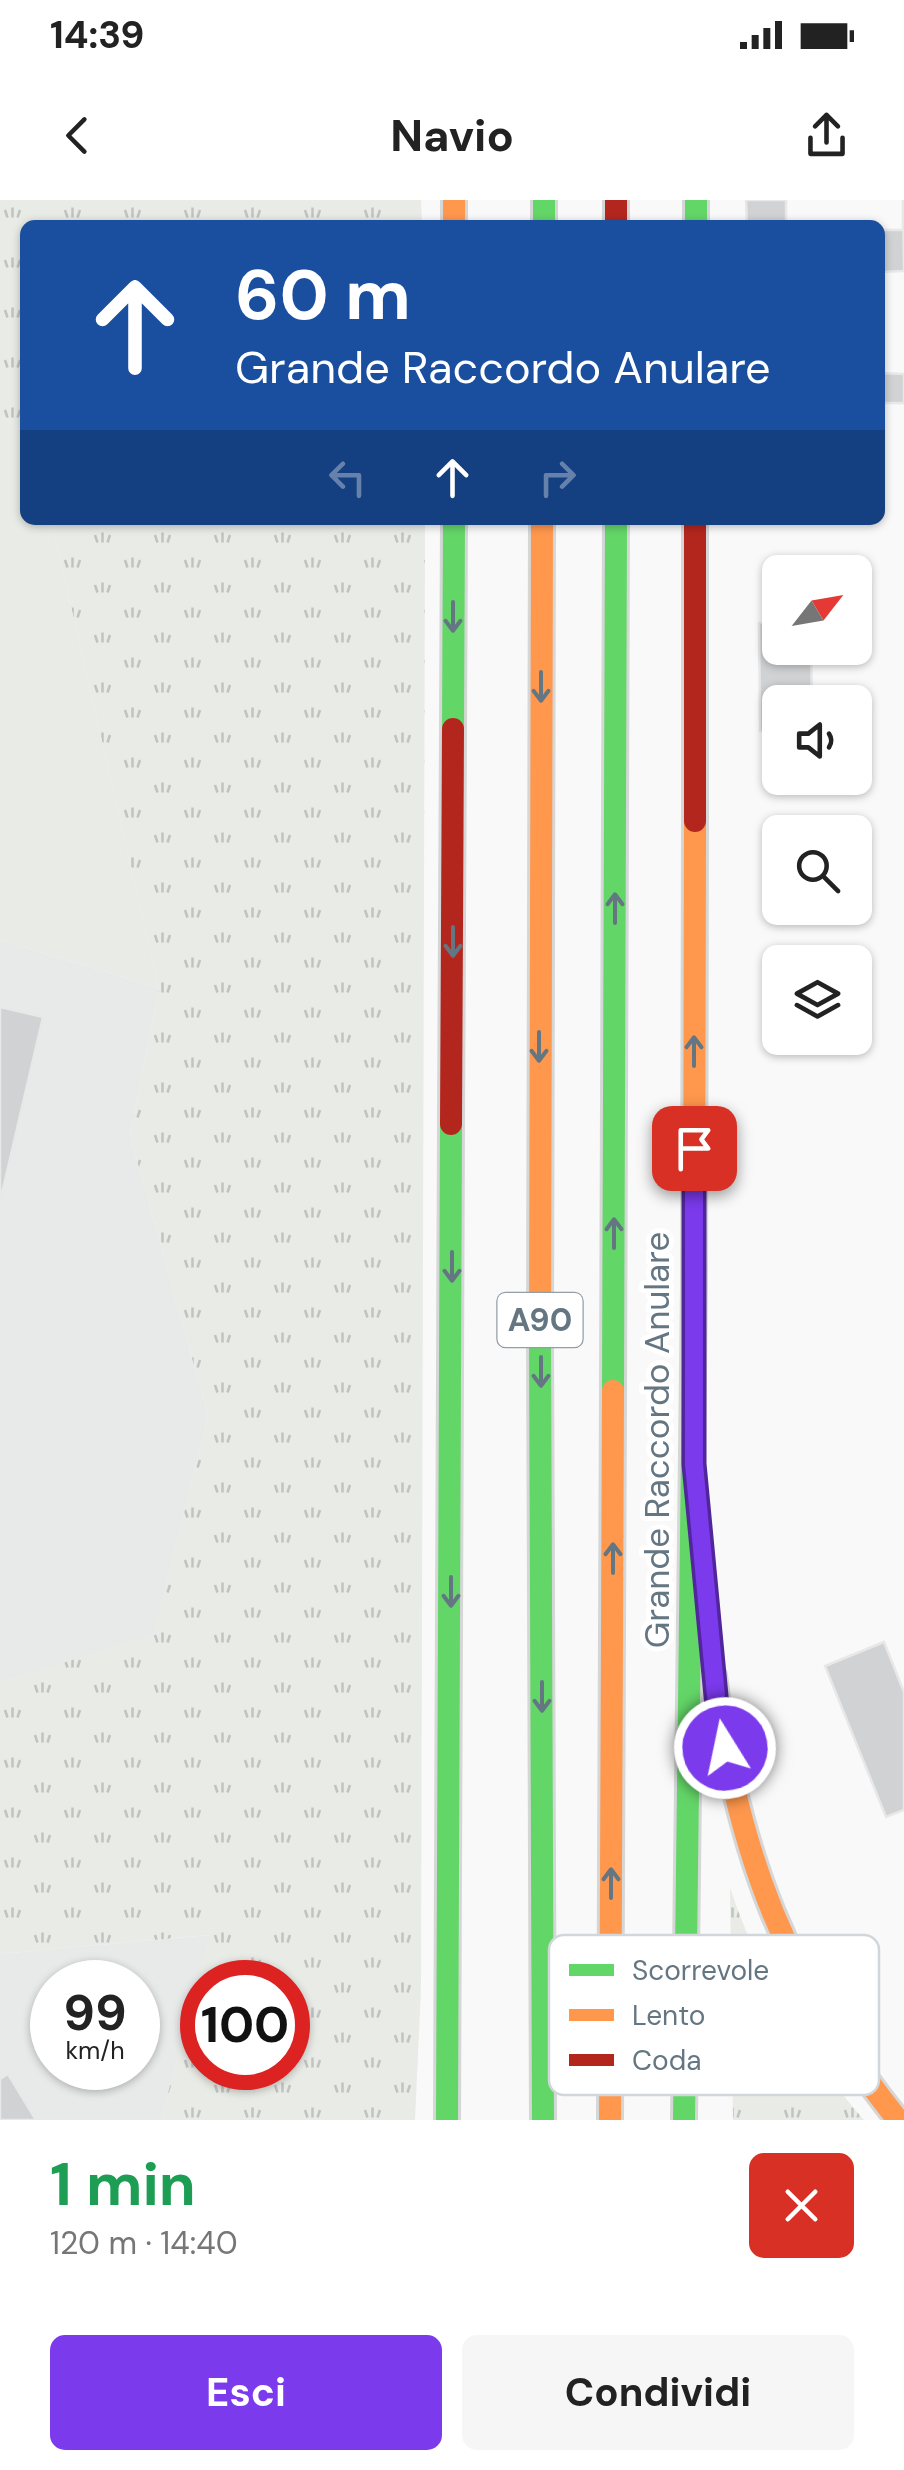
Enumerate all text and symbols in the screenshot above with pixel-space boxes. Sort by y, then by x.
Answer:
text: 14:39 [50,10,144,60]
text: Navio [390,106,514,165]
icon: back [50,108,105,163]
icon: share [799,108,854,163]
text: 60 m [235,250,411,341]
icon: ahead [70,260,200,390]
text: Grande Raccordo Anulare [235,338,771,397]
icon: left [320,450,375,505]
icon: ahead [425,450,480,505]
icon: right [530,450,585,505]
north arrow [762,555,872,665]
map controls [762,555,872,1055]
one-way arrow [444,600,462,633]
one-way arrow [532,670,550,703]
button: sound [762,685,872,795]
button: search [762,815,872,925]
one-way arrow [606,892,624,924]
one-way arrow [444,926,462,958]
button: layers [762,945,872,1055]
one-way arrow [530,1030,548,1063]
one-way arrow [684,1036,704,1068]
pin [652,1106,737,1191]
icon: arrive [667,1121,722,1176]
one-way arrow [604,1217,624,1250]
street label: Grande Raccordo Anulare [634,1232,680,1648]
one-way arrow [442,1250,462,1283]
road number: A90 [498,1293,582,1347]
one-way arrow [531,1356,550,1388]
one-way arrow [604,1542,622,1574]
one-way arrow [442,1576,460,1608]
one-way arrow [532,1680,552,1713]
position arrow [673,1696,777,1800]
one-way arrow [602,1867,620,1900]
legend [549,1935,879,2095]
text: Scorrevole [632,1952,769,1989]
speed limit sign: 100 [180,1960,310,2090]
text: 99 [63,1980,127,2046]
text: Lento [632,1997,705,2034]
text: km/h [65,2034,125,2067]
text: Coda [632,2042,701,2079]
text: 1 min [50,2145,196,2224]
button: close [749,2153,854,2258]
text: 120 m · 14:40 [50,2222,238,2264]
button: Esci [50,2335,442,2450]
button: Condividi [462,2335,854,2450]

